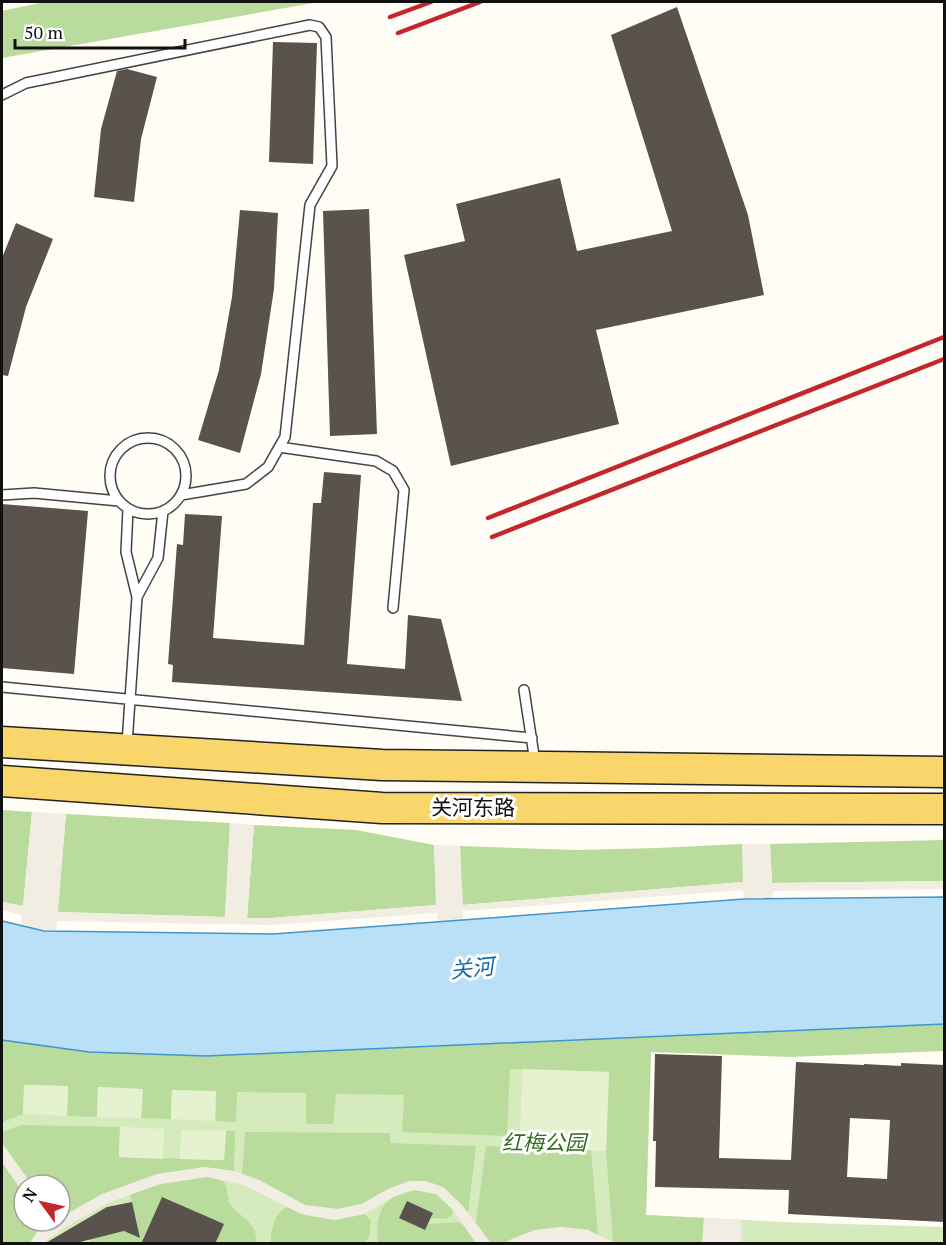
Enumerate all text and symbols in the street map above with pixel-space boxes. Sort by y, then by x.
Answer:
scale bar [15,12,184,50]
text: 50 m [24,20,64,44]
street label: 关河东路 [431,793,515,821]
water label: 关河 [449,950,499,984]
park label: 红梅公园 [502,1128,589,1156]
north arrow [12,1173,72,1233]
text: N [17,1184,42,1206]

